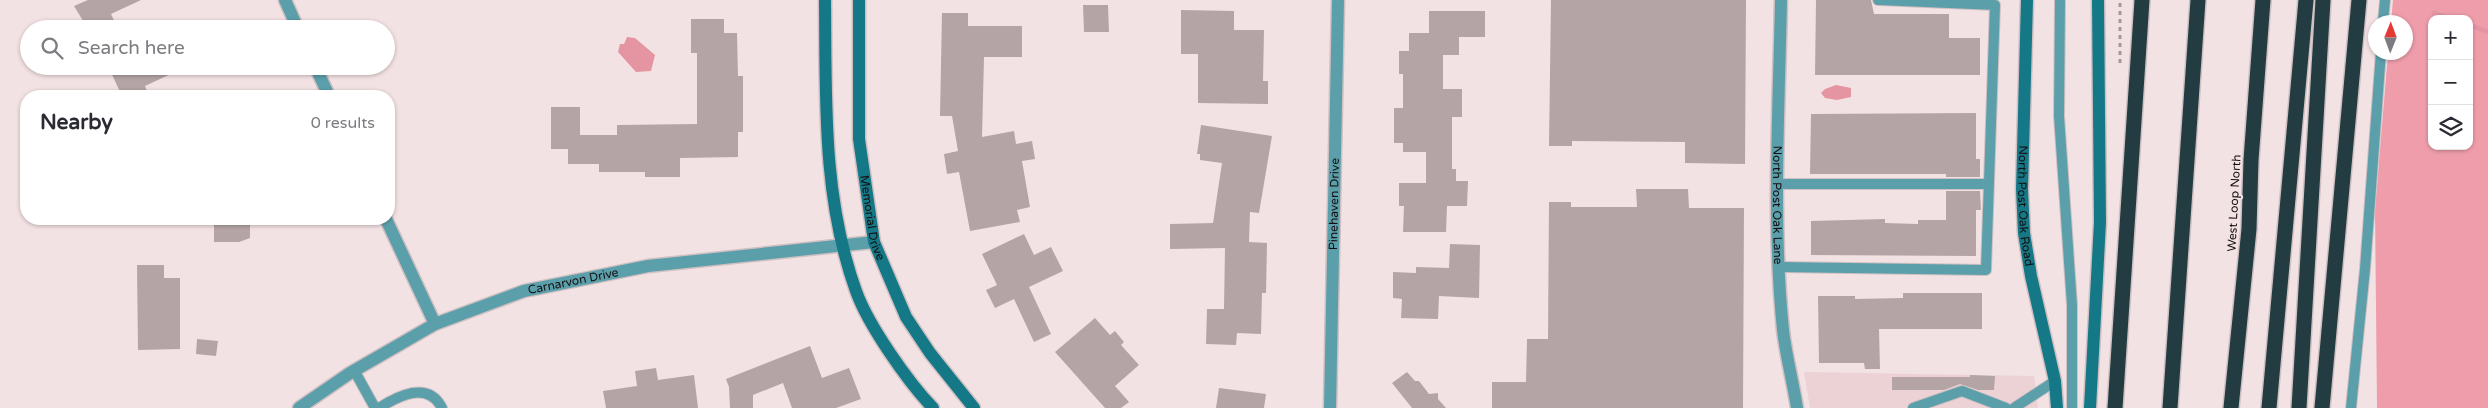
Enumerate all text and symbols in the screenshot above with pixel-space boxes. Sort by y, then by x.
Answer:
north arrow [2368,15,2413,60]
map controls [2428,15,2473,150]
button: + [2428,15,2473,60]
search box [20,20,395,75]
icon: search [38,34,66,62]
text: Search here [78,37,185,59]
button: − [2428,60,2473,105]
button: layers [2428,105,2473,150]
text: Nearby [40,110,113,135]
text: 0 results [311,113,375,133]
street label: North Post Oak Lane [1770,145,1785,265]
street label: North Post Oak Road [2015,145,2036,267]
street label: West Loop North [2224,154,2244,252]
street label: Pinehaven Drive [1326,158,1342,250]
street label: Memorial Drive [857,174,888,263]
street label: Carnarvon Drive [527,265,620,297]

